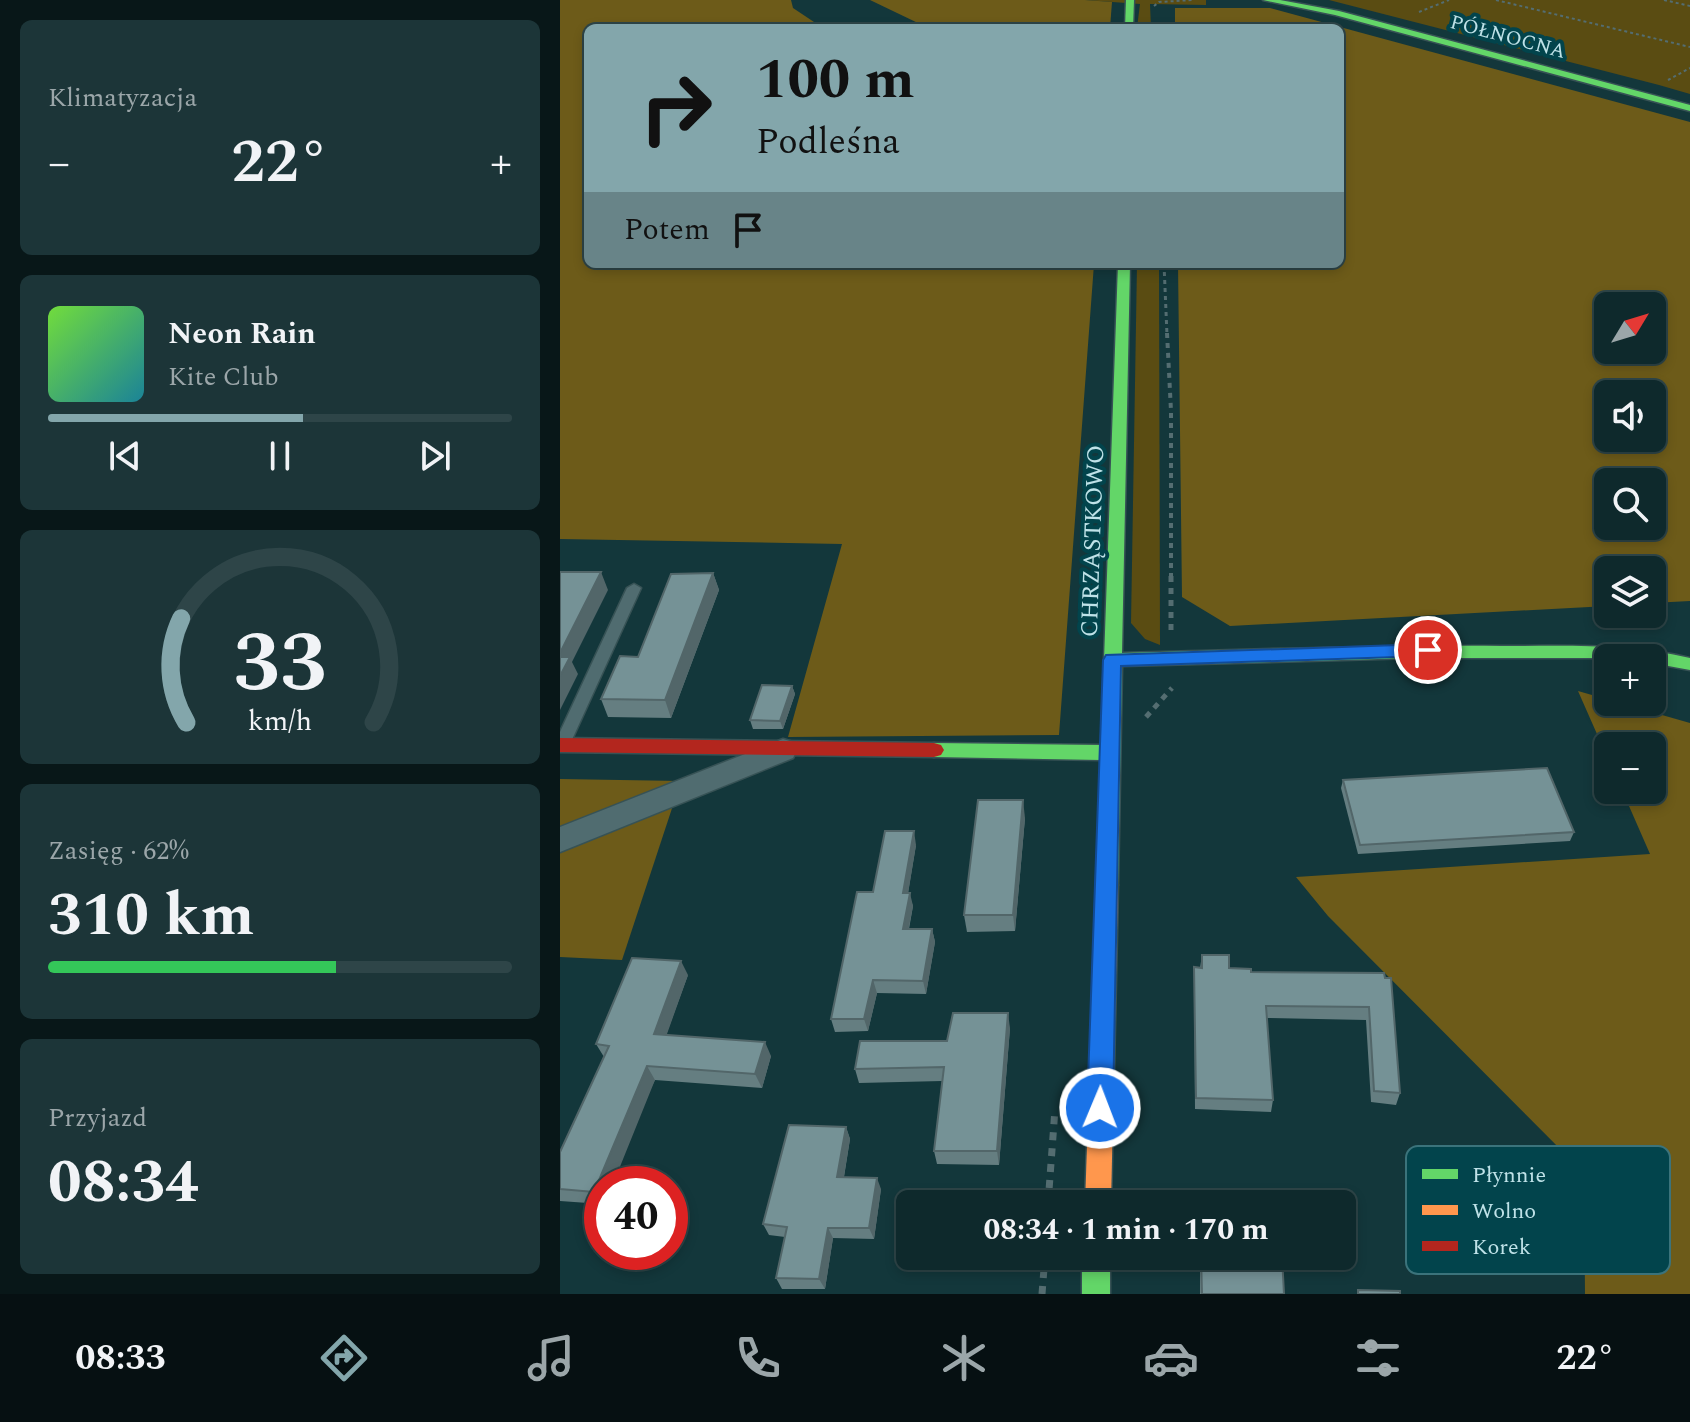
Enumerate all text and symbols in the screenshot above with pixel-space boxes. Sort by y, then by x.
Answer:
street label: PÓŁNOCNA [1447,7,1569,67]
text: 100 m [756,38,915,123]
icon: right [624,56,728,160]
text: Klimatyzacja [48,78,197,118]
text: Podleśna [756,115,900,170]
text: 22° [231,117,329,209]
text: − [48,130,70,197]
text: + [490,130,512,197]
text: Potem [624,207,710,253]
icon: arrive [726,208,770,252]
north arrow [1594,292,1666,364]
map controls [1594,292,1666,804]
text: Neon Rain [168,311,316,357]
text: Kite Club [168,357,279,397]
button: sound [1594,380,1666,452]
icon: previous [103,434,147,478]
icon: pause [258,434,302,478]
icon: next [413,434,457,478]
street label: CHRZĄSTKOWO [1072,444,1114,638]
button: search [1594,468,1666,540]
button: layers [1594,556,1666,628]
text: 33 [233,601,327,728]
pin [1394,616,1462,684]
icon: arrive [1406,628,1450,672]
button: + [1594,644,1666,716]
text: km/h [248,700,312,743]
button: − [1594,732,1666,804]
text: Zasięg · 62% [48,831,189,871]
text: 310 km [48,870,254,962]
position arrow [1058,1066,1142,1150]
text: Przyjazd [48,1098,147,1138]
text: 08:34 [48,1137,199,1229]
legend [1406,1146,1670,1274]
text: Płynnie [1472,1159,1546,1192]
speed limit sign: 40 [584,1166,688,1270]
text: Wolno [1472,1195,1536,1228]
text: 08:34 · 1 min · 170 m [983,1207,1269,1253]
text: Korek [1472,1231,1531,1264]
icon: directions [316,1330,372,1386]
icon: music [523,1330,579,1386]
icon: phone [730,1330,786,1386]
icon: climate [936,1330,992,1386]
icon: car [1143,1330,1199,1386]
icon: filters [1350,1330,1406,1386]
text: 08:33 [75,1331,166,1386]
text: 22° [1556,1331,1615,1386]

